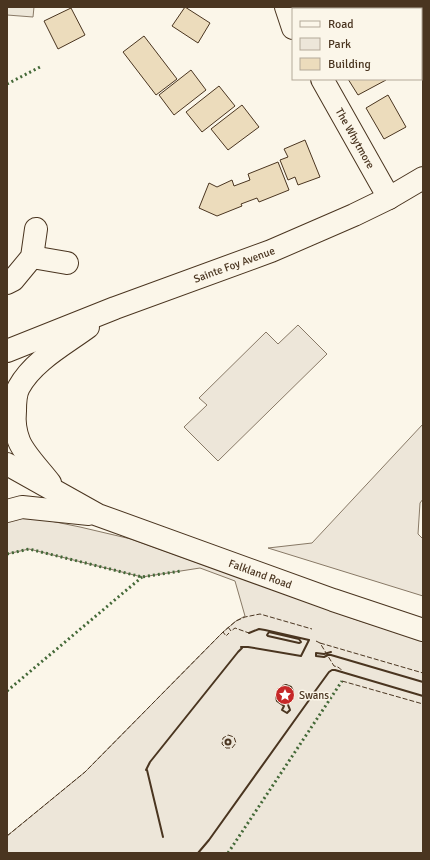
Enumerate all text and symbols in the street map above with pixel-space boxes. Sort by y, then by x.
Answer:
legend [292,8,422,80]
text: Road [328,17,354,32]
text: Park [328,37,351,52]
text: Building [328,57,371,72]
street label: The Whytmore [333,106,378,171]
street label: Sainte Foy Avenue [192,244,277,285]
street label: Falkland Road [227,556,294,591]
place icon: Swans [274,684,296,706]
place label: Swans [299,689,329,702]

